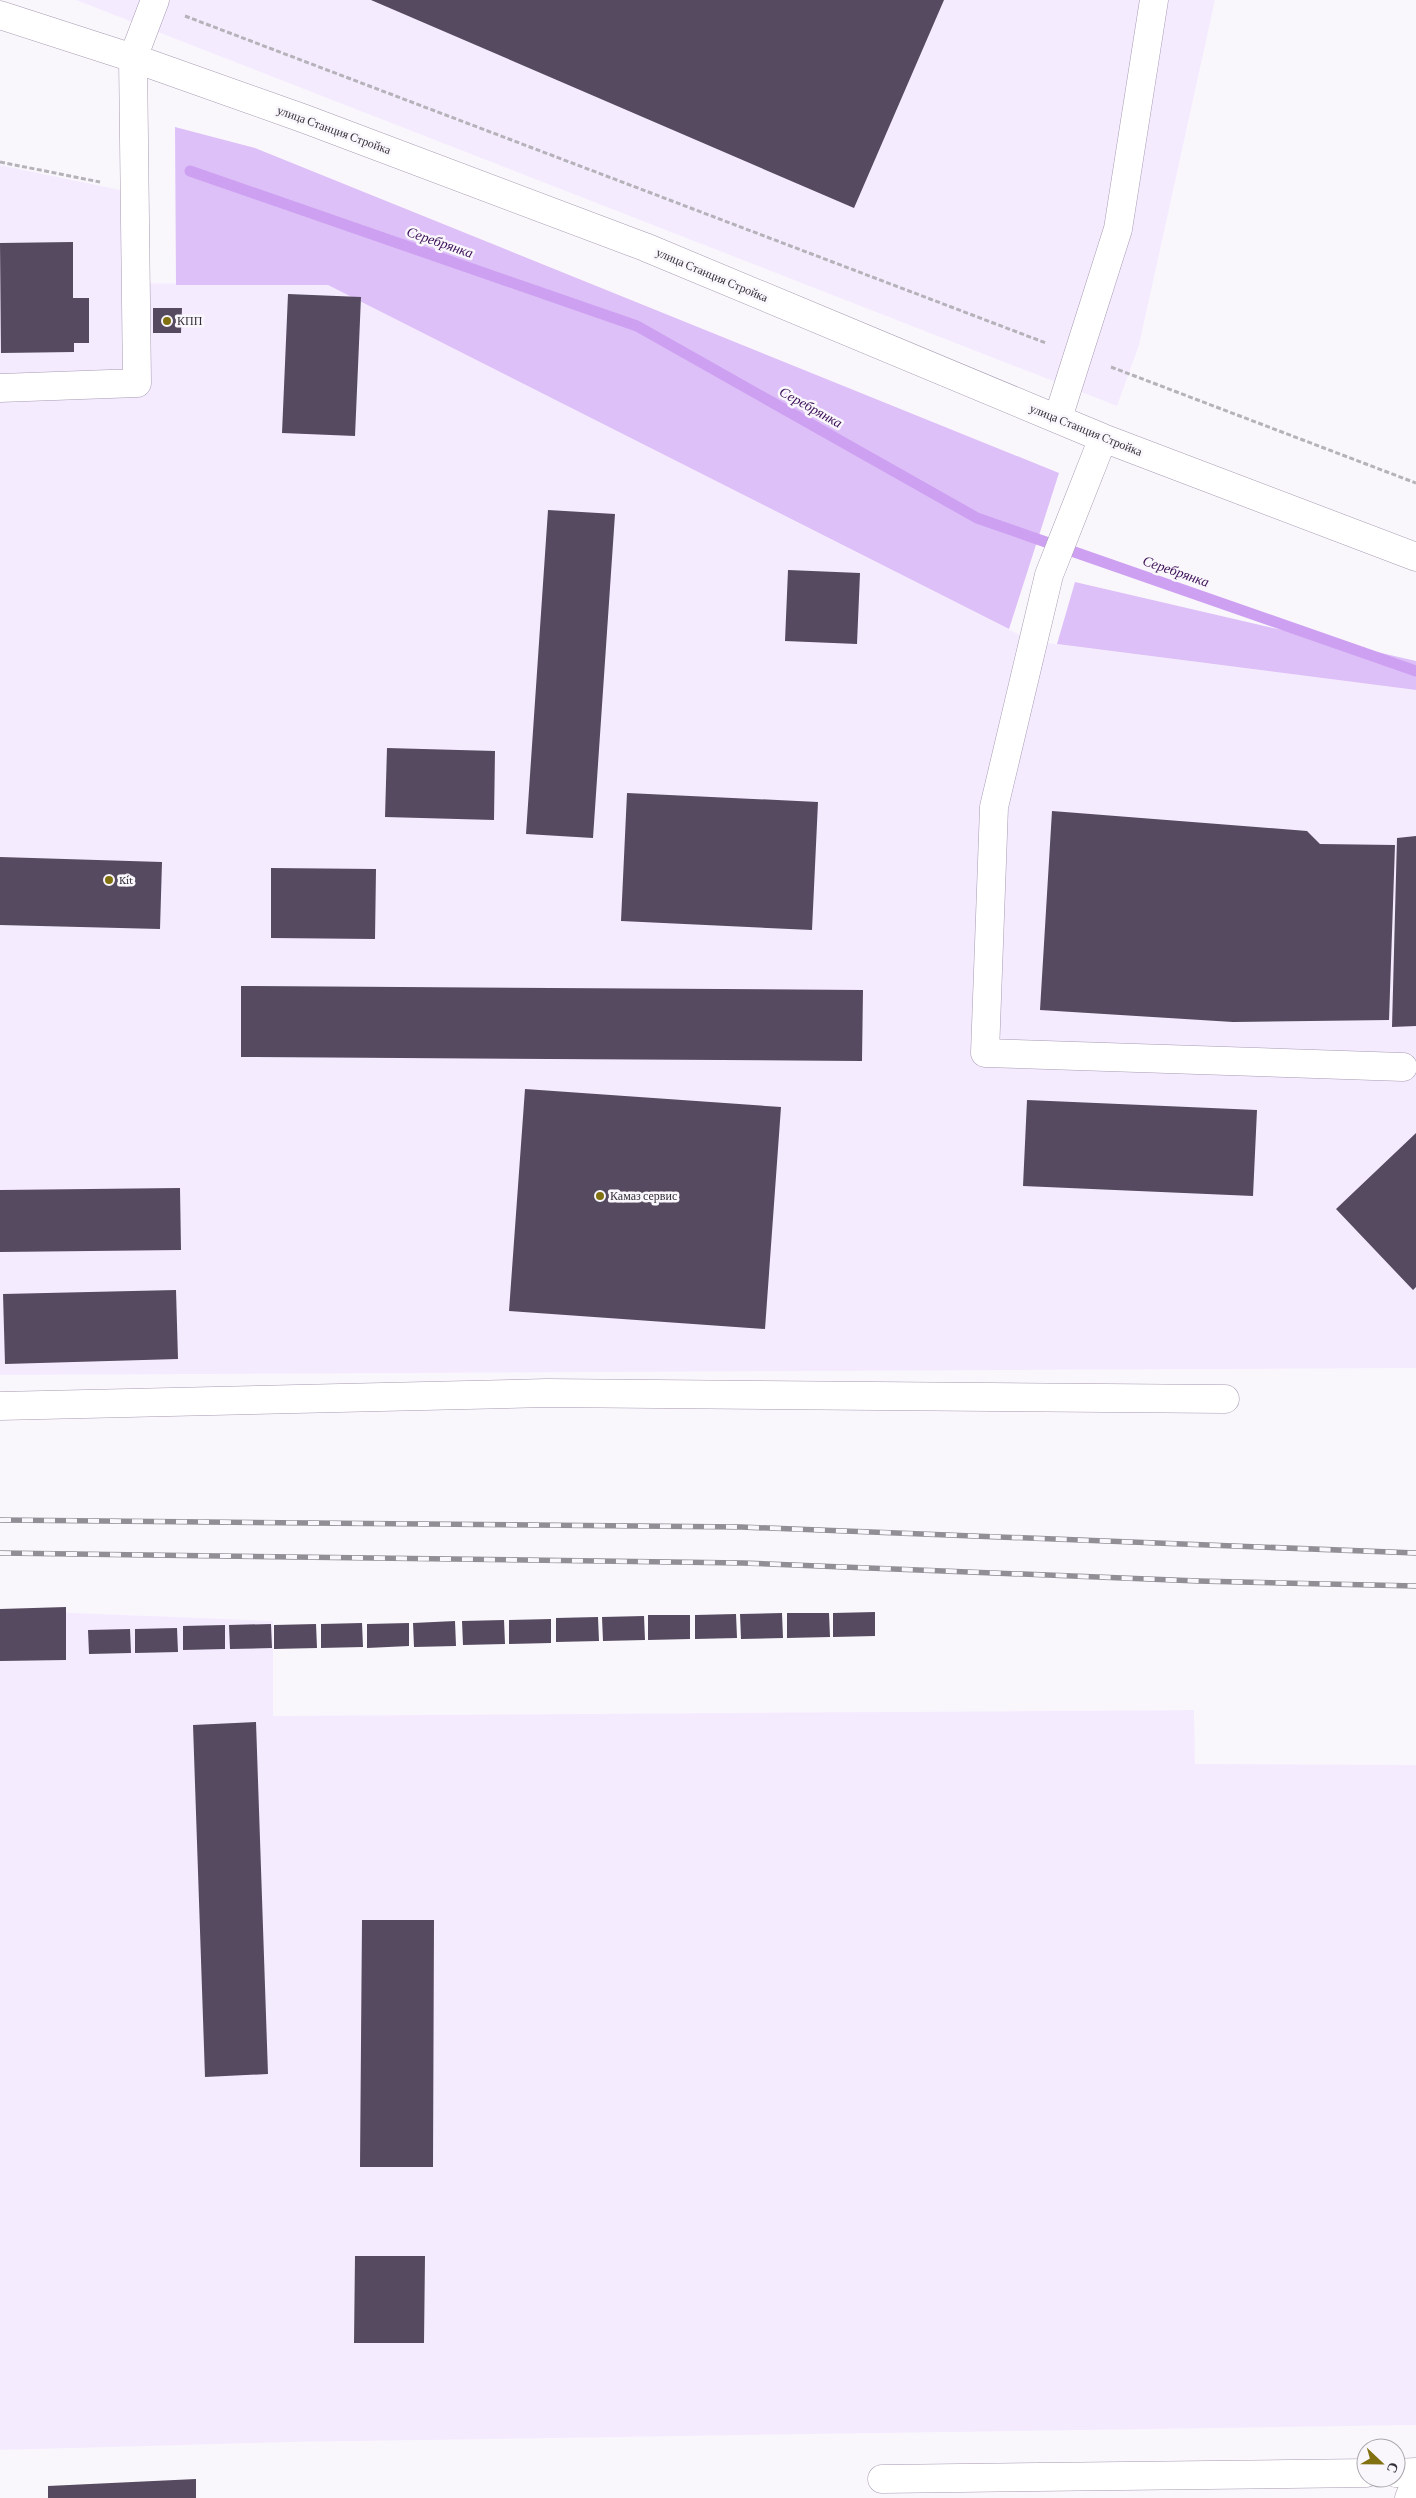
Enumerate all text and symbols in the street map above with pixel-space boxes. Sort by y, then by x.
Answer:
street label: улица Станция Стройка [275,103,393,157]
water label: Серебрянка [405,223,475,261]
street label: улица Станция Стройка [654,245,771,305]
place label: КПП [177,314,203,328]
marker: КПП [161,315,173,327]
water label: Серебрянка [777,383,845,431]
street label: улица Станция Стройка [1028,401,1145,459]
water label: Серебрянка [1141,552,1211,590]
place label: Kit [119,873,134,887]
marker: Kit [103,874,115,886]
place label: Камаз сервис [610,1189,677,1203]
marker: Камаз сервис [594,1190,606,1202]
north arrow [1356,2438,1406,2488]
text: С [1384,2460,1402,2476]

